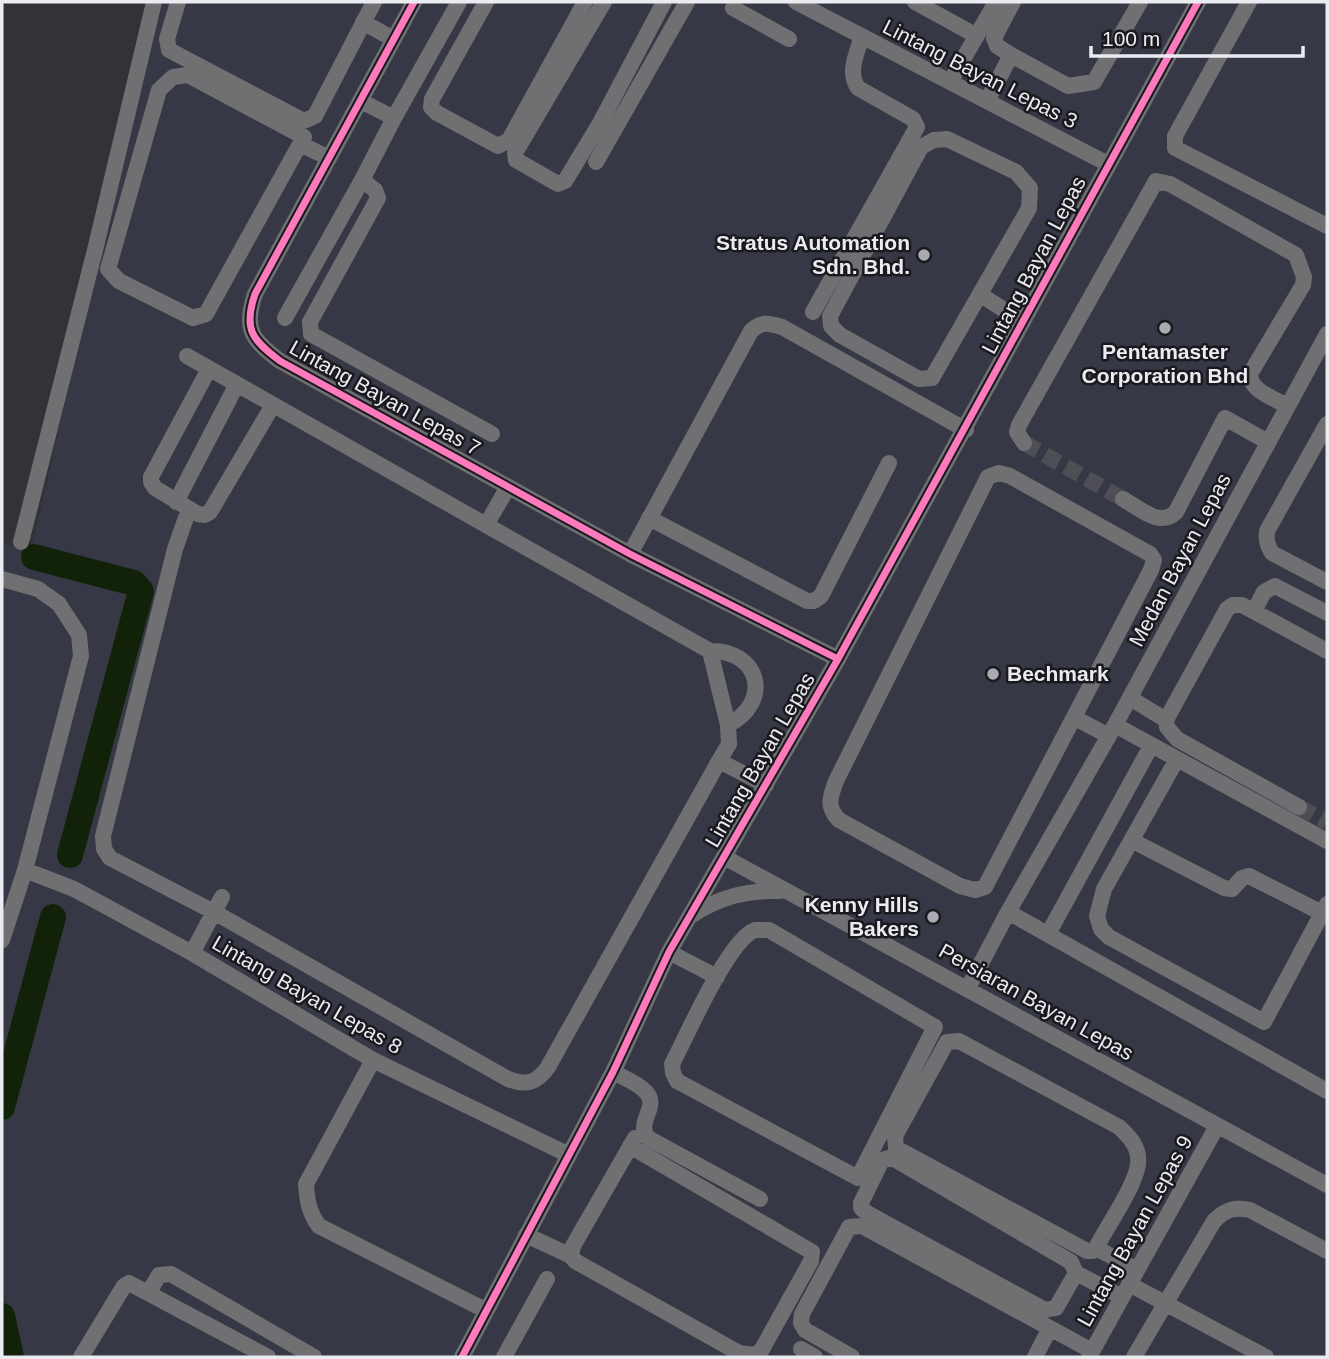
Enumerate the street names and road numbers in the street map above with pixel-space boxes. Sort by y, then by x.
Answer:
street label: Lintang Bayan Lepas 3 [879,15,1081,133]
street label: Lintang Bayan Lepas [977,172,1090,357]
street label: Lintang Bayan Lepas 7 [286,335,485,460]
street label: Medan Bayan Lepas [1124,469,1235,650]
street label: Lintang Bayan Lepas [700,669,819,851]
street label: Lintang Bayan Lepas 8 [208,931,406,1058]
street label: Persiaran Bayan Lepas [935,939,1137,1065]
street label: Lintang Bayan Lepas 9 [1072,1131,1197,1330]

